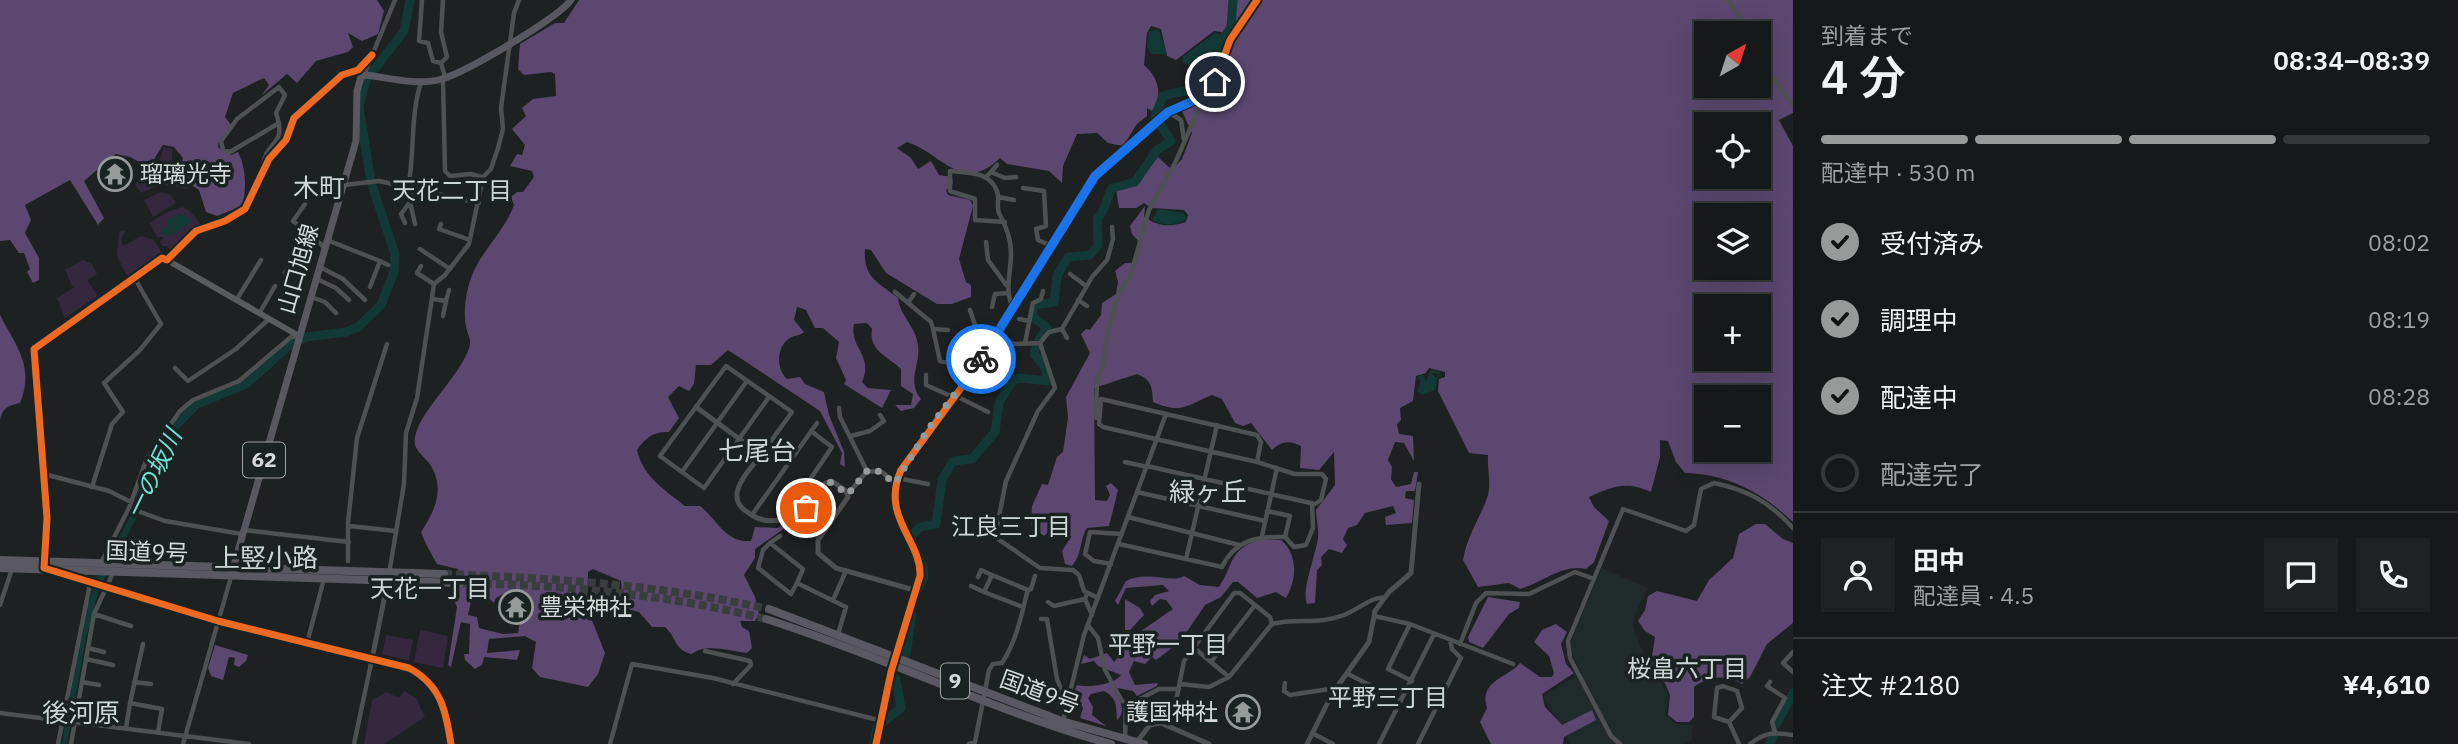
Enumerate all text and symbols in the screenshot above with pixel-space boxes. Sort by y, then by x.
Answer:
text: 到着まで [1821,20,1913,50]
north arrow [1694,21,1771,98]
map controls [1694,21,1771,462]
text: 08:34–08:39 [2273,43,2430,77]
text: 4 分 [1821,47,1905,107]
pin [1185,52,1245,112]
icon: home [1196,63,1234,101]
button: locate [1694,112,1771,189]
temple icon: 瑠璃光寺 [96,155,134,193]
text: 配達中 · 530 m [1821,157,1975,187]
place label: 瑠璃光寺 [140,158,232,188]
district label: 木町 [293,170,345,204]
district label: 天花二丁目 [392,174,512,206]
button: layers [1694,203,1771,280]
street label: 山口旭線 [270,220,324,317]
icon: check [1821,223,1859,261]
text: 受付済み [1880,226,1984,260]
text: 08:02 [2368,227,2430,257]
button: + [1694,294,1771,371]
icon: check [1821,300,1859,338]
text: 調理中 [1880,303,1958,337]
text: 08:19 [2368,304,2430,334]
courier [946,324,1016,394]
icon: bike [962,340,1000,378]
icon: check [1821,377,1859,415]
text: 配達中 [1880,380,1958,414]
text: 08:28 [2368,381,2430,411]
button: − [1694,385,1771,462]
water label: 一の坂川 [118,421,190,524]
district label: 七尾台 [718,433,796,467]
road number: 62 [243,442,285,477]
text: 配達完了 [1880,457,1984,491]
district label: 緑ヶ丘 [1169,474,1247,508]
pin [776,478,836,538]
icon: bag [787,489,825,527]
district label: 江良三丁目 [951,510,1071,542]
street label: 国道9号 [105,535,189,567]
button: person [1821,538,1895,612]
button: chat [2264,538,2338,612]
button: phone [2356,538,2430,612]
district label: 上竪小路 [214,540,318,574]
text: 田中 [1913,543,1965,577]
district label: 天花一丁目 [370,572,490,604]
text: 配達員 · 4.5 [1913,580,2034,610]
temple icon: 豊栄神社 [497,588,535,626]
place label: 豊栄神社 [540,591,632,621]
district label: 平野一丁目 [1108,628,1228,660]
district label: 桜畠六丁目 [1627,652,1747,684]
street label: 国道9号 [996,663,1084,719]
road number: 9 [941,664,969,698]
text: ¥4,610 [2343,667,2430,701]
text: 注文 #2180 [1821,668,1960,702]
district label: 平野三丁目 [1328,681,1448,713]
temple icon: 護国神社 [1224,693,1262,731]
district label: 後河原 [42,695,120,729]
place label: 護国神社 [1126,696,1218,726]

